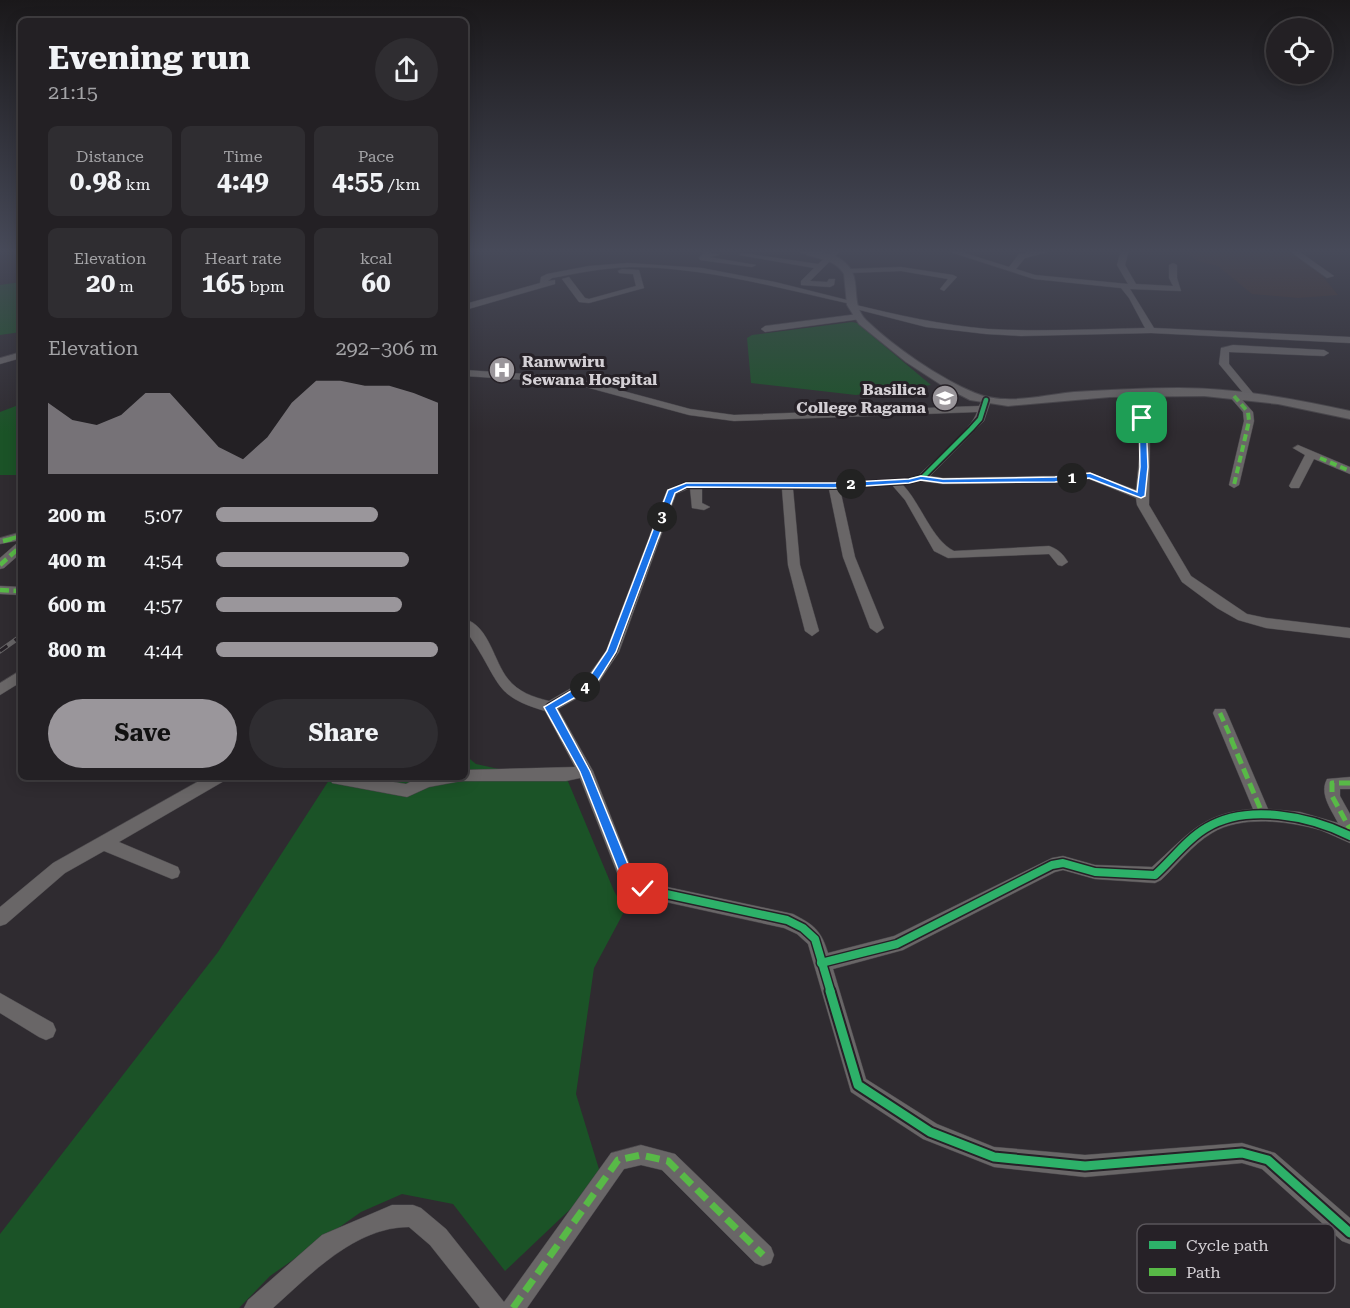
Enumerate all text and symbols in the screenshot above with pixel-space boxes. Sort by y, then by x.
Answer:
map controls [1266,18,1332,84]
button: locate [1266,18,1332,84]
text: Evening run [48,38,250,77]
button: share [375,38,438,101]
text: 21:15 [48,80,98,104]
text: Distance [76,147,144,166]
text: Time [223,147,263,166]
text: Pace [358,147,394,166]
text: 0.98 [70,166,122,196]
text: 4:49 [217,166,269,196]
text: 4:55 [332,166,384,196]
text: km [122,175,150,194]
text: /km [384,175,420,194]
text: Elevation [74,249,146,268]
text: Heart rate [205,249,281,268]
text: kcal [360,249,392,268]
text: 20 [86,268,115,298]
text: 165 [201,268,245,298]
text: 60 [361,268,391,298]
text: m [115,277,134,296]
text: bpm [245,277,285,296]
text: Elevation [48,336,139,360]
text: 292–306 m [335,336,438,360]
place label: Ranwwiru Sewana Hospital [522,352,658,389]
hospital icon: Ranwwiru Sewana Hospital [487,355,517,385]
place label: Basilica College Ragama [796,380,927,417]
school or university icon: Basilica College Ragama [930,383,960,413]
pin [1116,392,1167,443]
icon: arrive [1125,401,1158,434]
pin: 1 [1057,463,1087,493]
text: 1 [1068,468,1076,487]
pin: 2 [836,469,866,499]
text: 2 [847,474,855,493]
pin: 3 [647,502,677,532]
text: 200 m [48,503,106,527]
text: 5:07 [144,503,183,527]
text: 3 [658,507,666,526]
text: 400 m [48,548,106,572]
text: 4:54 [144,548,183,572]
text: 600 m [48,593,106,617]
text: 4:57 [144,593,183,617]
text: 800 m [48,638,106,662]
text: 4:44 [144,638,183,662]
pin: 4 [570,672,600,702]
text: 4 [581,677,589,696]
button: Save [48,699,237,768]
button: Share [249,699,438,768]
pin [617,863,668,914]
icon: check [626,872,659,905]
legend [1137,1224,1335,1293]
text: Cycle path [1186,1236,1269,1255]
text: Path [1186,1263,1221,1282]

